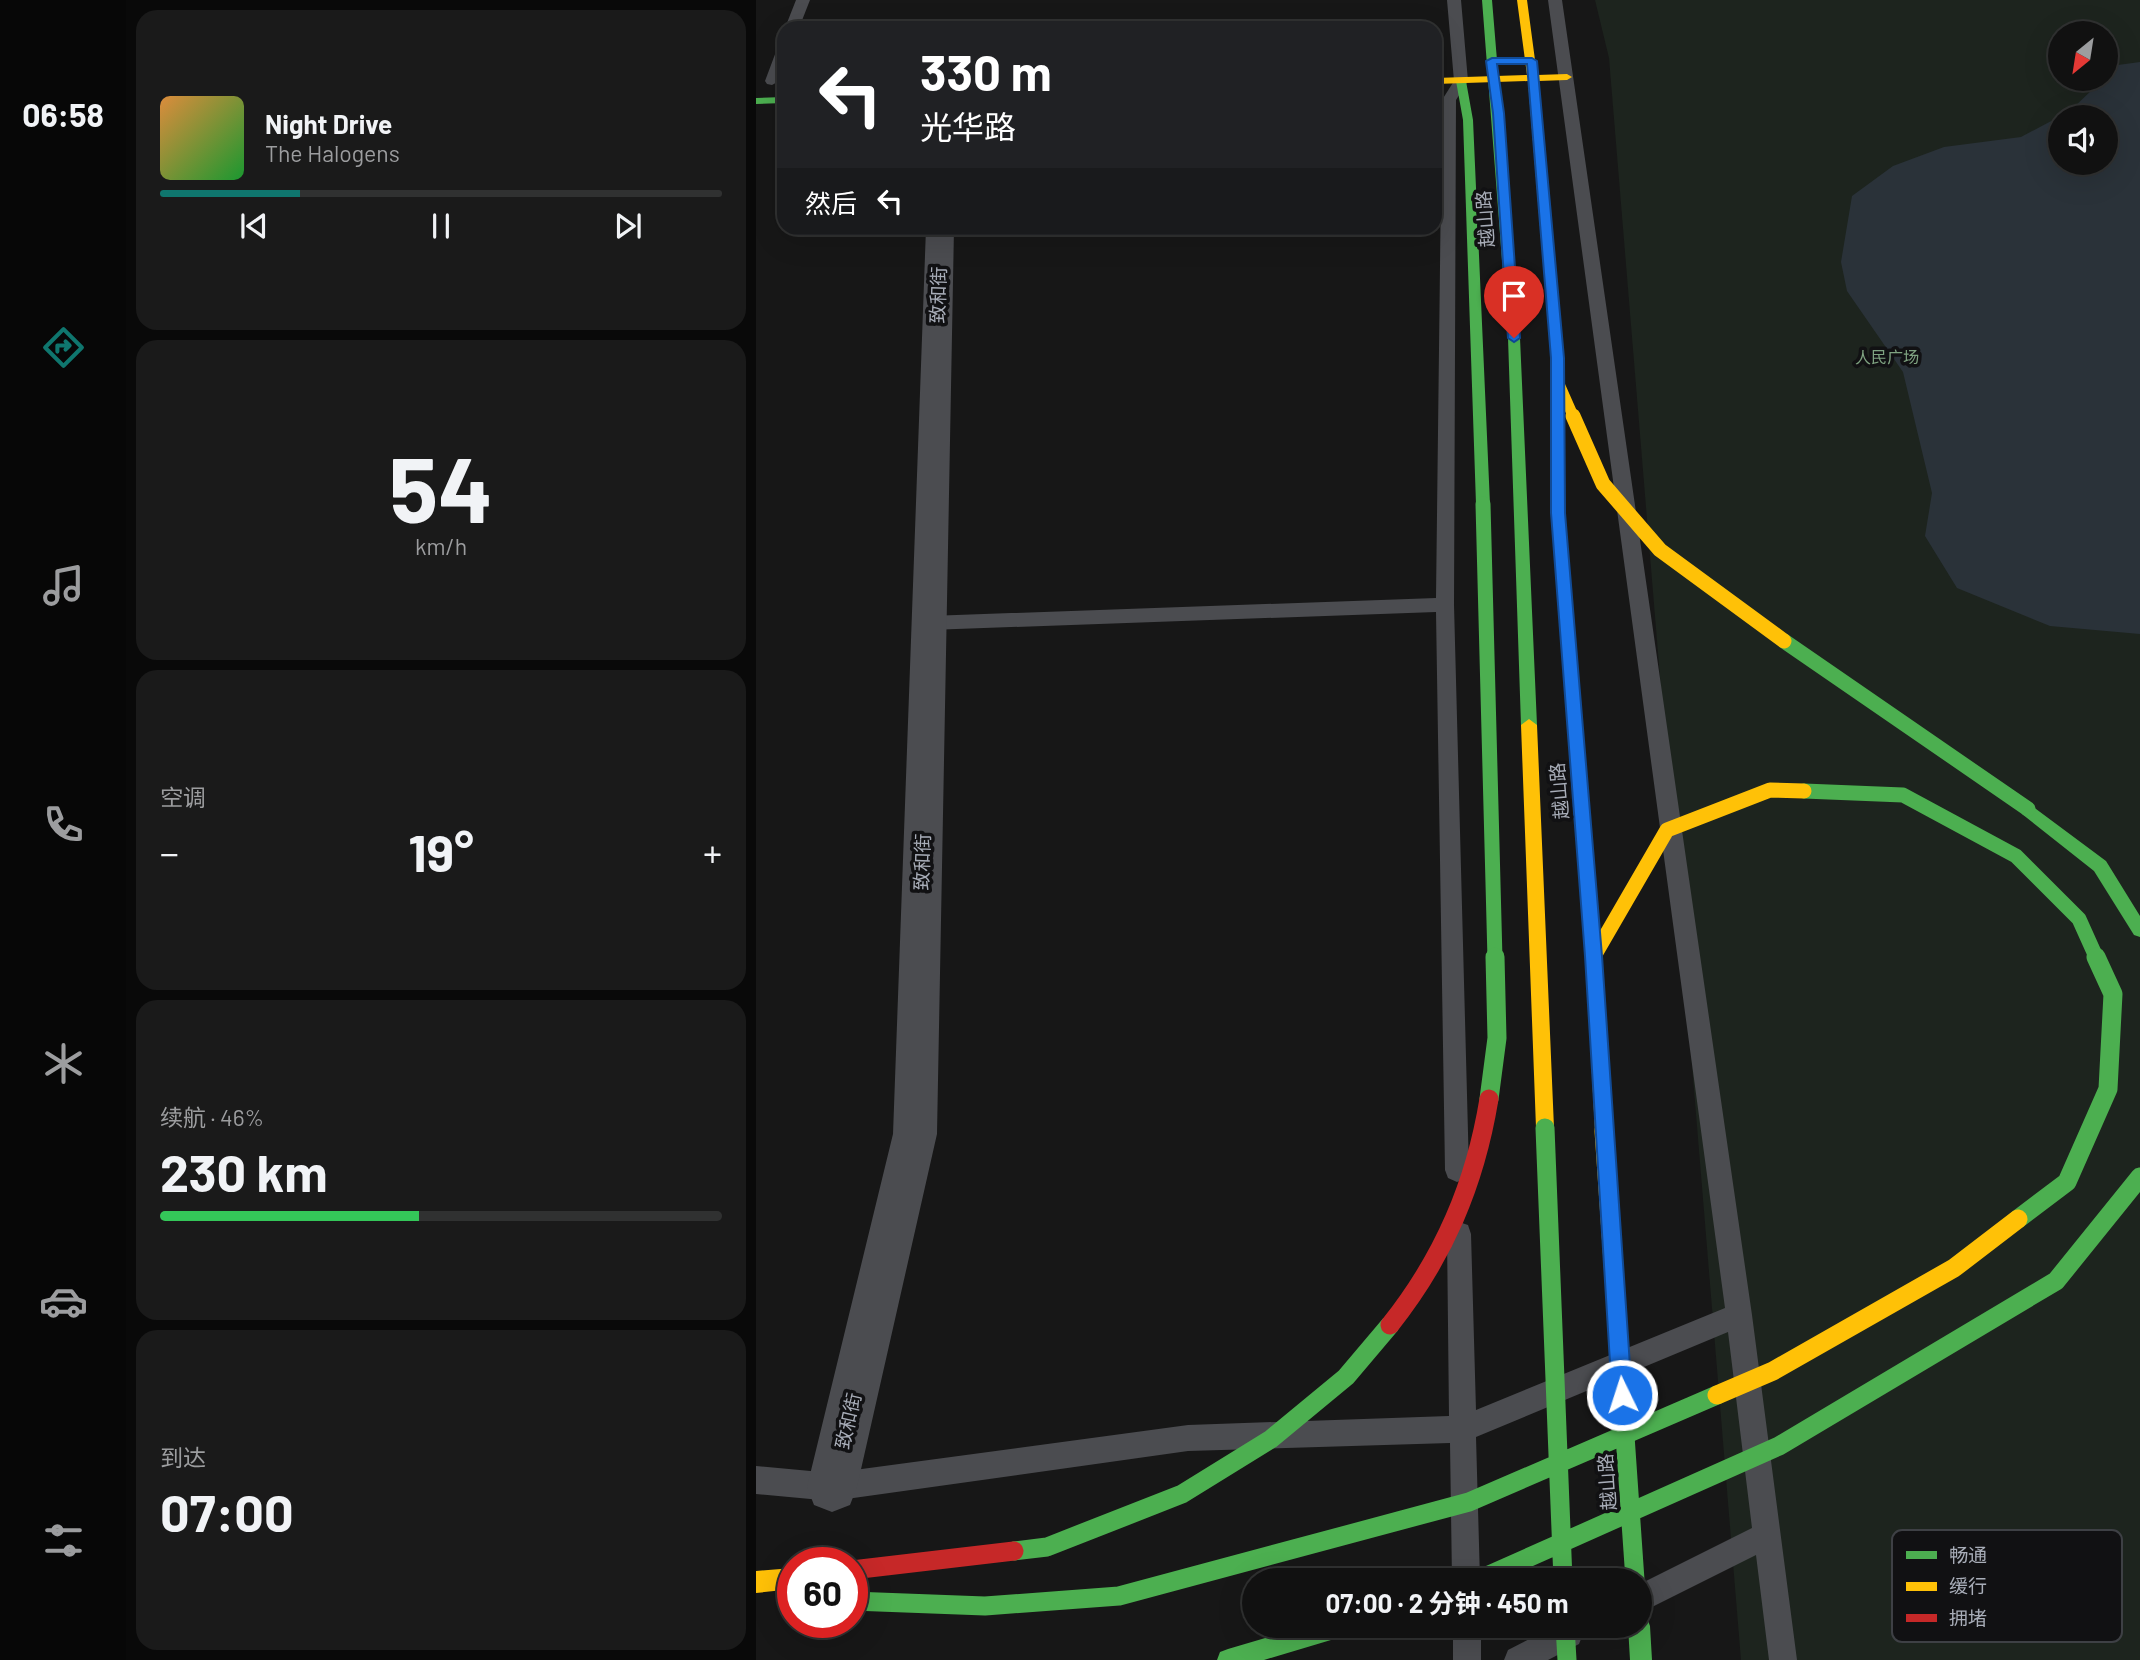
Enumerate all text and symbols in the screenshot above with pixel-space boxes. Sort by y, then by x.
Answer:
north arrow [2048,21,2118,91]
map controls [2048,21,2118,175]
text: 330 m [920,42,1052,101]
icon: left [805,49,896,140]
text: 06:58 [22,95,104,133]
button: sound [2048,105,2118,175]
text: 光华路 [920,107,1016,145]
text: Night Drive [265,108,392,139]
text: The Halogens [265,139,400,167]
icon: left [871,182,909,220]
text: 然后 [805,187,857,218]
street label: 越山路 [1471,190,1498,248]
icon: previous [235,207,273,245]
icon: pause [422,207,460,245]
icon: next [609,207,647,245]
street label: 致和街 [925,266,950,324]
pin [1484,266,1544,338]
icon: arrive [1495,277,1533,315]
icon: directions [39,323,88,372]
park label: 人民广场 [1855,347,1919,366]
text: 54 [389,432,493,541]
text: km/h [415,532,467,560]
icon: music [39,561,88,610]
street label: 越山路 [1545,762,1572,820]
text: 空调 [160,783,206,811]
icon: phone [39,800,88,849]
text: 19° [408,820,474,882]
text: − [160,829,179,875]
text: + [703,829,722,875]
street label: 致和街 [909,833,934,891]
icon: climate [39,1039,88,1088]
text: 续航 · 46% [160,1103,264,1131]
text: 230 km [160,1140,328,1202]
icon: car [39,1277,88,1326]
position arrow [1585,1358,1659,1432]
street label: 致和街 [830,1391,865,1451]
text: 到达 [160,1443,206,1471]
street label: 越山路 [1593,1453,1620,1511]
text: 07:00 [160,1480,294,1542]
icon: filters [39,1516,88,1565]
legend [1892,1530,2122,1642]
text: 畅通 [1949,1543,1987,1566]
speed limit sign: 60 [777,1547,868,1638]
text: 缓行 [1949,1574,1987,1597]
text: 07:00 · 2 分钟 · 450 m [1325,1587,1569,1618]
text: 拥堵 [1949,1606,1987,1629]

